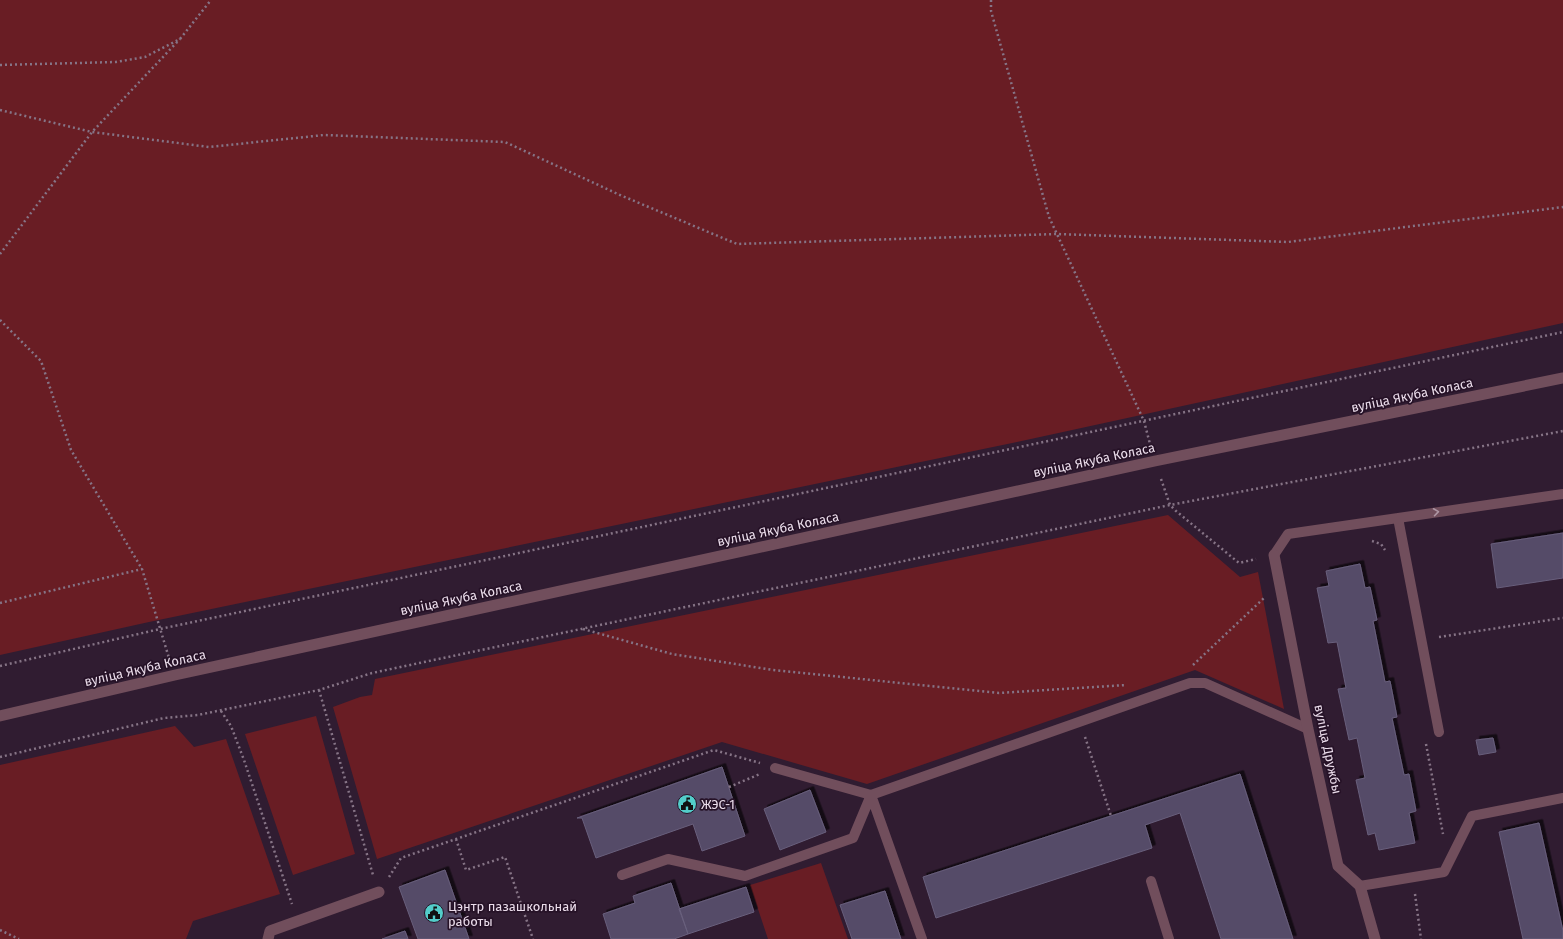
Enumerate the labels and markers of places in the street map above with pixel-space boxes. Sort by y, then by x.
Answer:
public building icon: ЖЭС-1 [676,793,698,815]
place label: ЖЭС-1 [701,797,735,812]
place label: Цэнтр пазашкольнай работы [448,899,577,929]
public building icon: Цэнтр пазашкольнай работы [423,902,445,924]

